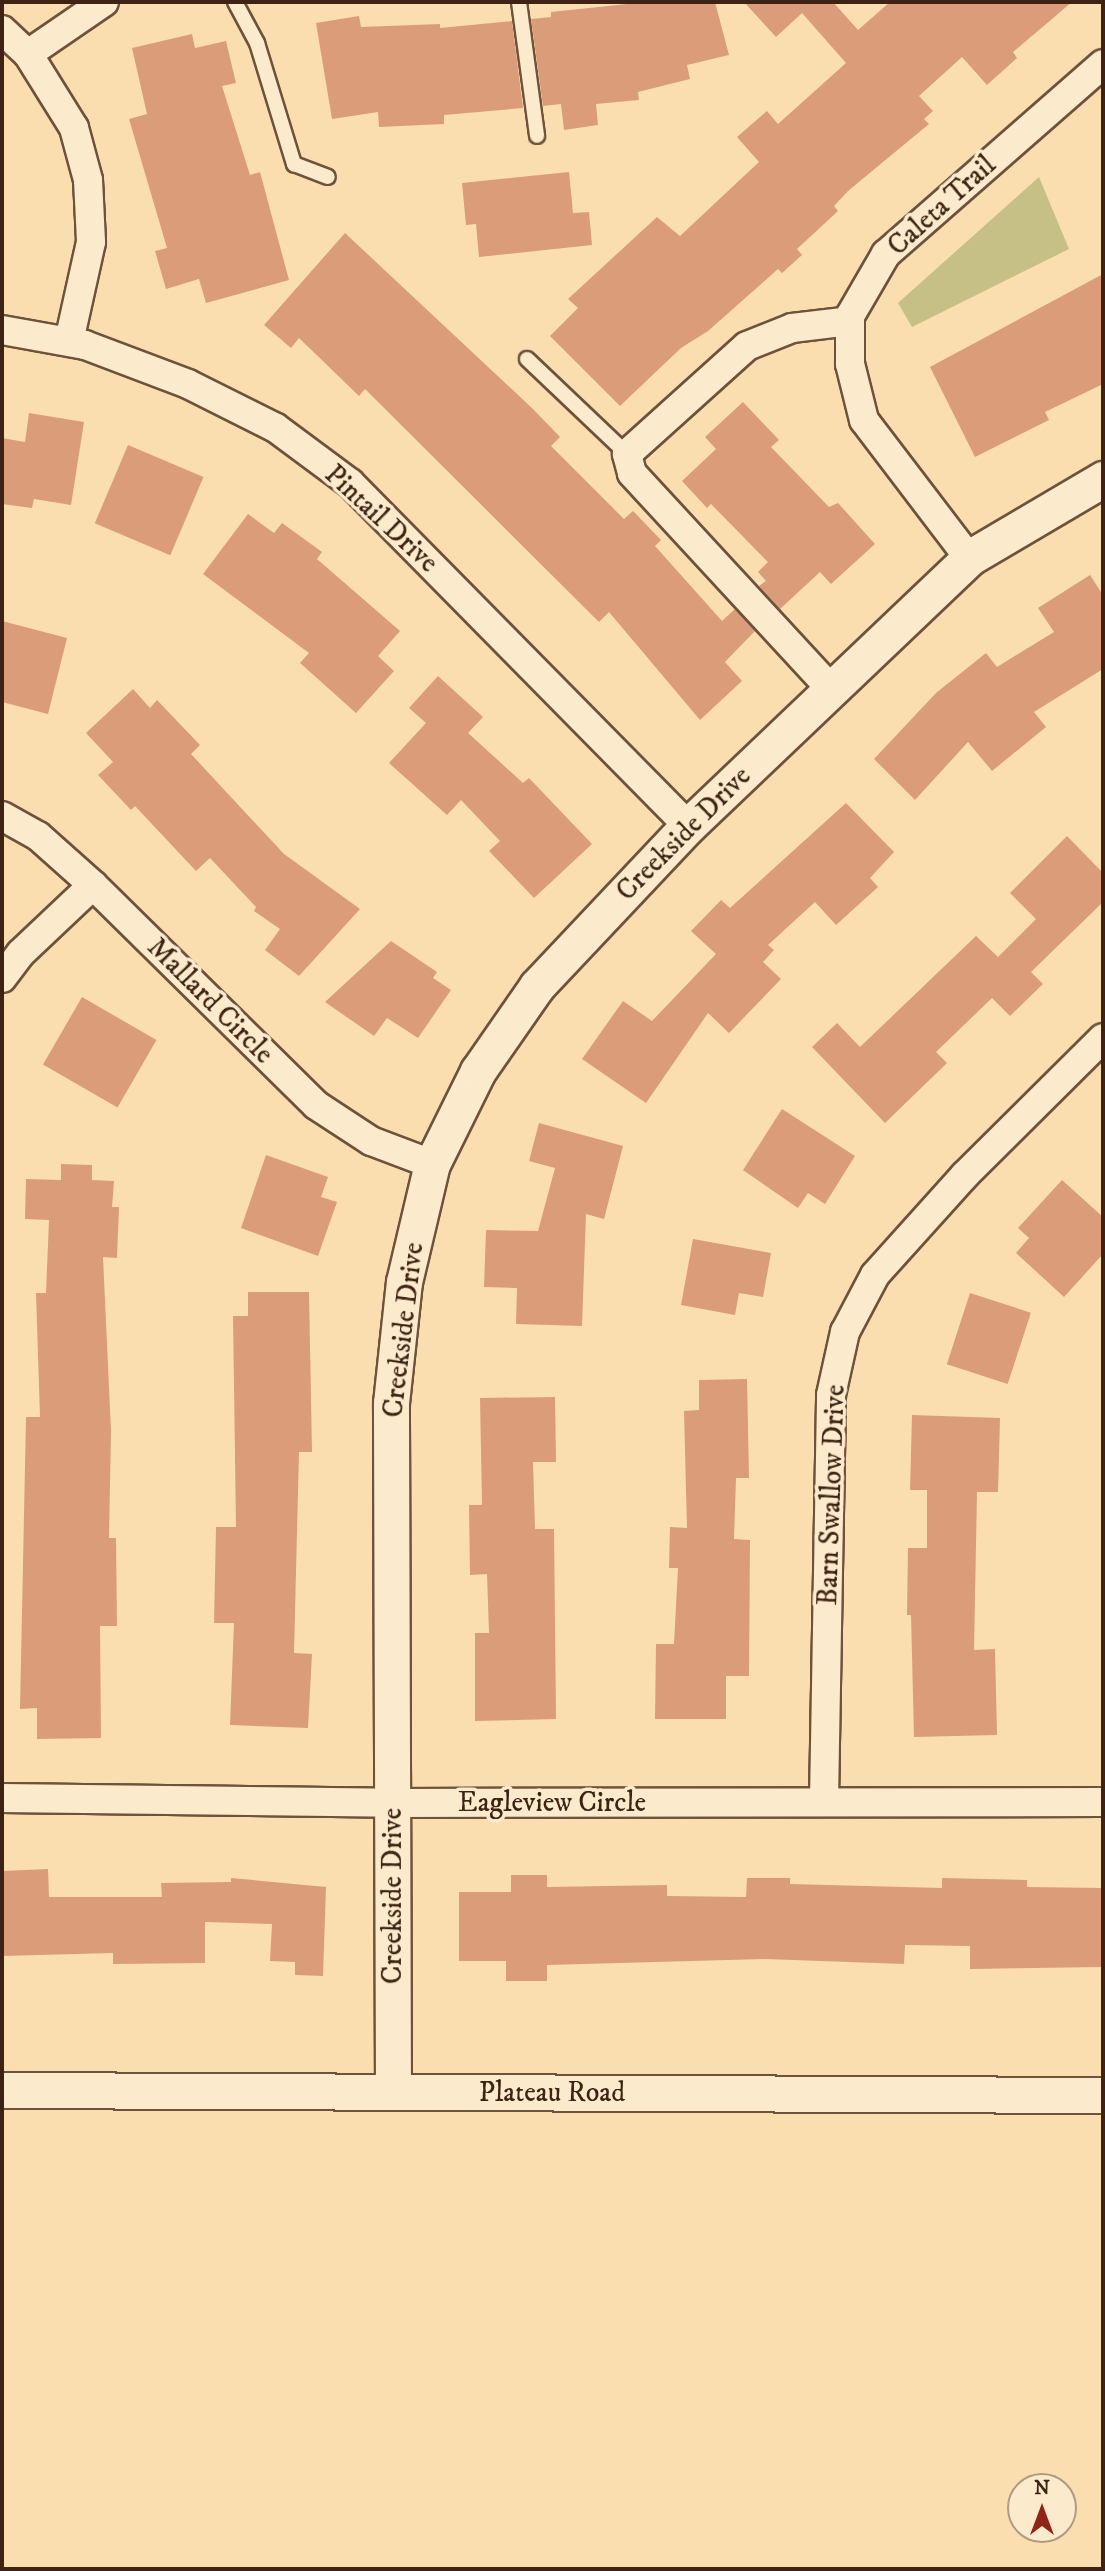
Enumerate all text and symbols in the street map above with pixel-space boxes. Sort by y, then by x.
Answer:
street label: Caleta Trail [881,149,1003,263]
street label: Pintail Drive [317,458,445,580]
street label: Creekside Drive [610,760,758,908]
street label: Mallard Circle [140,931,280,1071]
street label: Creekside Drive [377,1240,431,1420]
street label: Barn Swallow Drive [811,1384,853,1606]
street label: Eagleview Circle [458,1786,646,1820]
street label: Creekside Drive [376,1808,410,1984]
street label: Plateau Road [479,2076,625,2110]
north arrow [1007,2473,1077,2543]
text: N [1034,2477,1050,2500]

